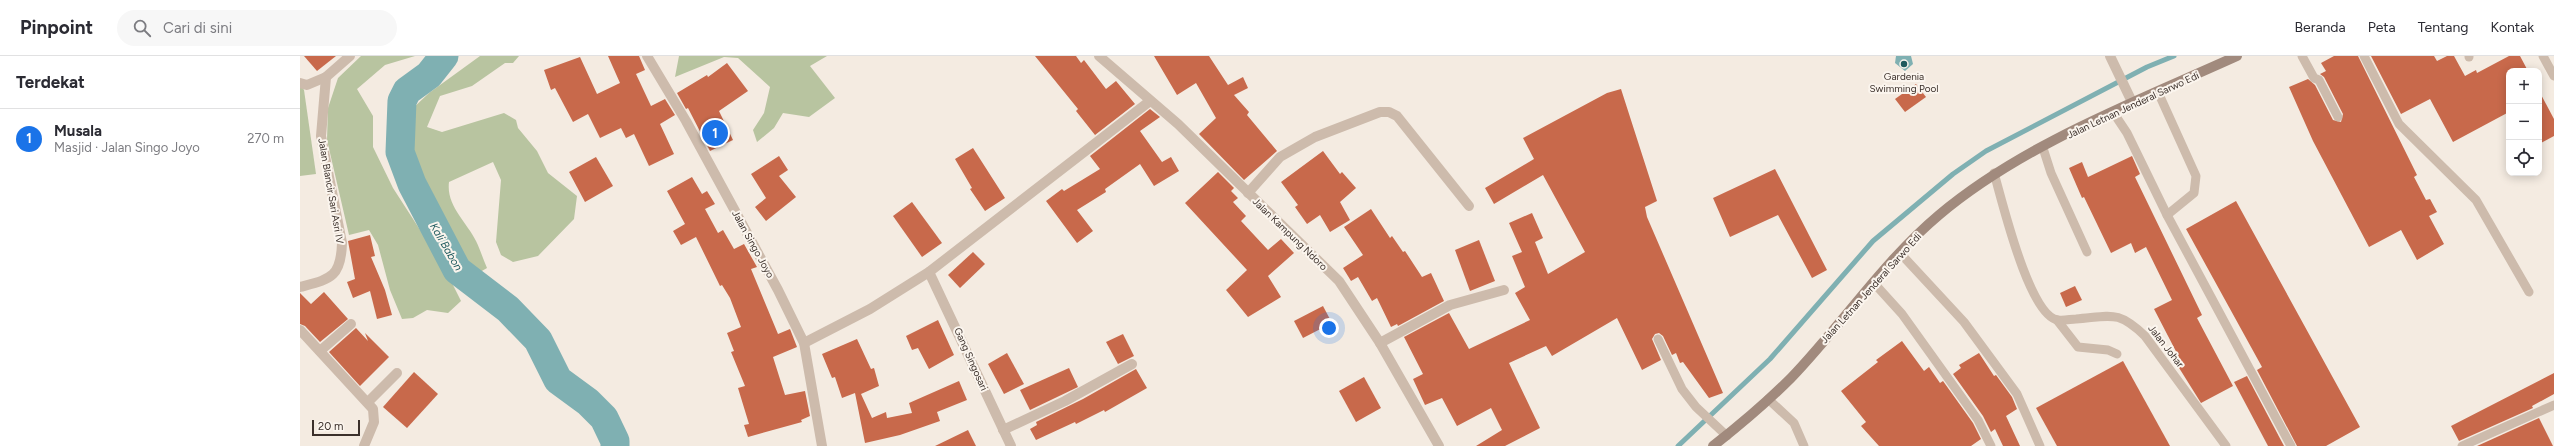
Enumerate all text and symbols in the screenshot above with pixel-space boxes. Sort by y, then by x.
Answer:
search box [117,10,397,46]
text: Pinpoint [20,16,93,39]
icon: search [131,17,153,39]
text: Cari di sini [163,19,232,37]
text: Beranda [2294,19,2346,36]
text: Peta [2368,19,2396,36]
text: Tentang [2418,19,2468,36]
text: Kontak [2490,19,2534,36]
marker: Gardenia Swimming Pool [1899,59,1909,69]
map controls [2506,68,2542,176]
button: + [2506,68,2542,104]
street label: Jalan Letnan Jenderal Sarwo Edi [2065,69,2201,141]
place label: Gardenia Swimming Pool [1869,70,1939,95]
text: Terdekat [16,72,85,92]
button: − [2506,104,2542,140]
pin: 1 [702,118,728,148]
text: Musala [54,122,102,140]
text: 1 [26,131,32,146]
text: 270 m [247,131,284,146]
street label: Jalan Blancir Sari Asri IV [315,137,347,245]
text: Masjid · Jalan Singo Joyo [54,140,200,155]
button: locate [2506,140,2542,176]
street label: Jalan Kampung Ndoro [1250,195,1330,273]
street label: Jalan Singo Joyo [729,208,777,280]
water label: Kali Babon [427,221,465,273]
street label: Jalan Letnan Jenderal Sarwo Edi [1818,230,1924,346]
your location [1319,318,1339,338]
street label: Jalan Johar [2145,322,2187,370]
street label: Gang Singosari [951,325,991,393]
scale bar [312,418,360,437]
text: 20 m [318,420,343,433]

